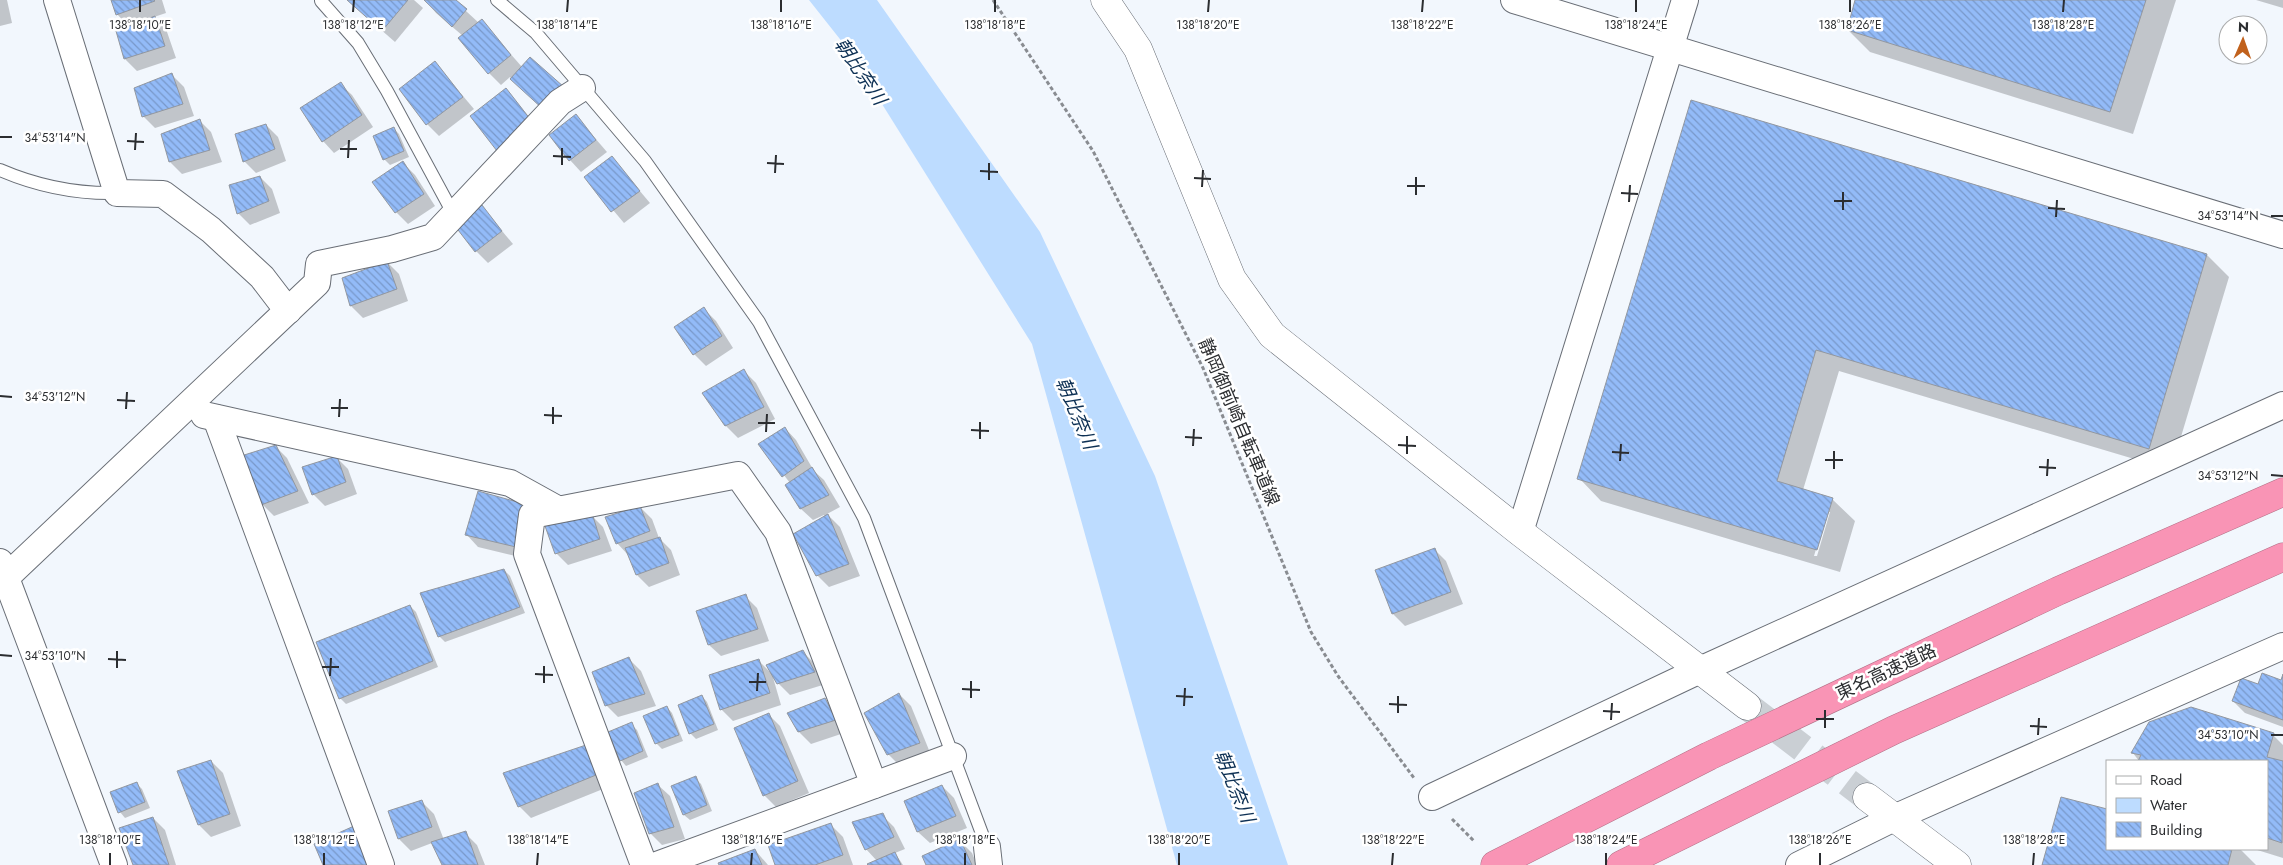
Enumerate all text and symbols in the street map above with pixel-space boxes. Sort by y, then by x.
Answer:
north arrow [2218,15,2268,65]
text: 138°18'10"E [109,16,171,34]
text: 138°18'12"E [322,16,384,34]
text: 138°18'14"E [536,16,598,34]
text: 138°18'16"E [750,16,812,34]
text: 138°18'18"E [964,16,1026,34]
text: 138°18'20"E [1176,16,1240,34]
text: 138°18'22"E [1390,16,1454,34]
text: 138°18'24"E [1604,16,1668,34]
text: 138°18'26"E [1818,16,1882,34]
text: 138°18'28"E [2032,16,2094,34]
text: N [2238,17,2249,37]
water label: 朝比奈川 [828,32,894,112]
text: 34°53'14"N [25,129,85,147]
text: 34°53'14"N [2198,207,2258,225]
street label: 静岡御前崎自転車道線 [1192,334,1286,510]
water label: 朝比奈川 [1049,373,1105,455]
text: 34°53'12"N [25,388,85,406]
text: 34°53'12"N [2198,467,2258,485]
street label: 東名高速道路 [1832,637,1940,707]
text: 34°53'10"N [24,647,86,665]
text: 34°53'10"N [2197,726,2259,744]
water label: 朝比奈川 [1208,746,1262,828]
legend [2106,760,2268,850]
text: Road [2150,769,2182,791]
text: Water [2150,794,2188,816]
text: Building [2150,819,2202,841]
text: 138°18'10"E [79,831,141,849]
text: 138°18'12"E [293,831,355,849]
text: 138°18'14"E [507,831,569,849]
text: 138°18'16"E [721,831,783,849]
text: 138°18'18"E [934,831,996,849]
text: 138°18'20"E [1147,831,1211,849]
text: 138°18'22"E [1361,831,1425,849]
text: 138°18'24"E [1574,831,1638,849]
text: 138°18'26"E [1788,831,1852,849]
text: 138°18'28"E [2003,831,2065,849]

